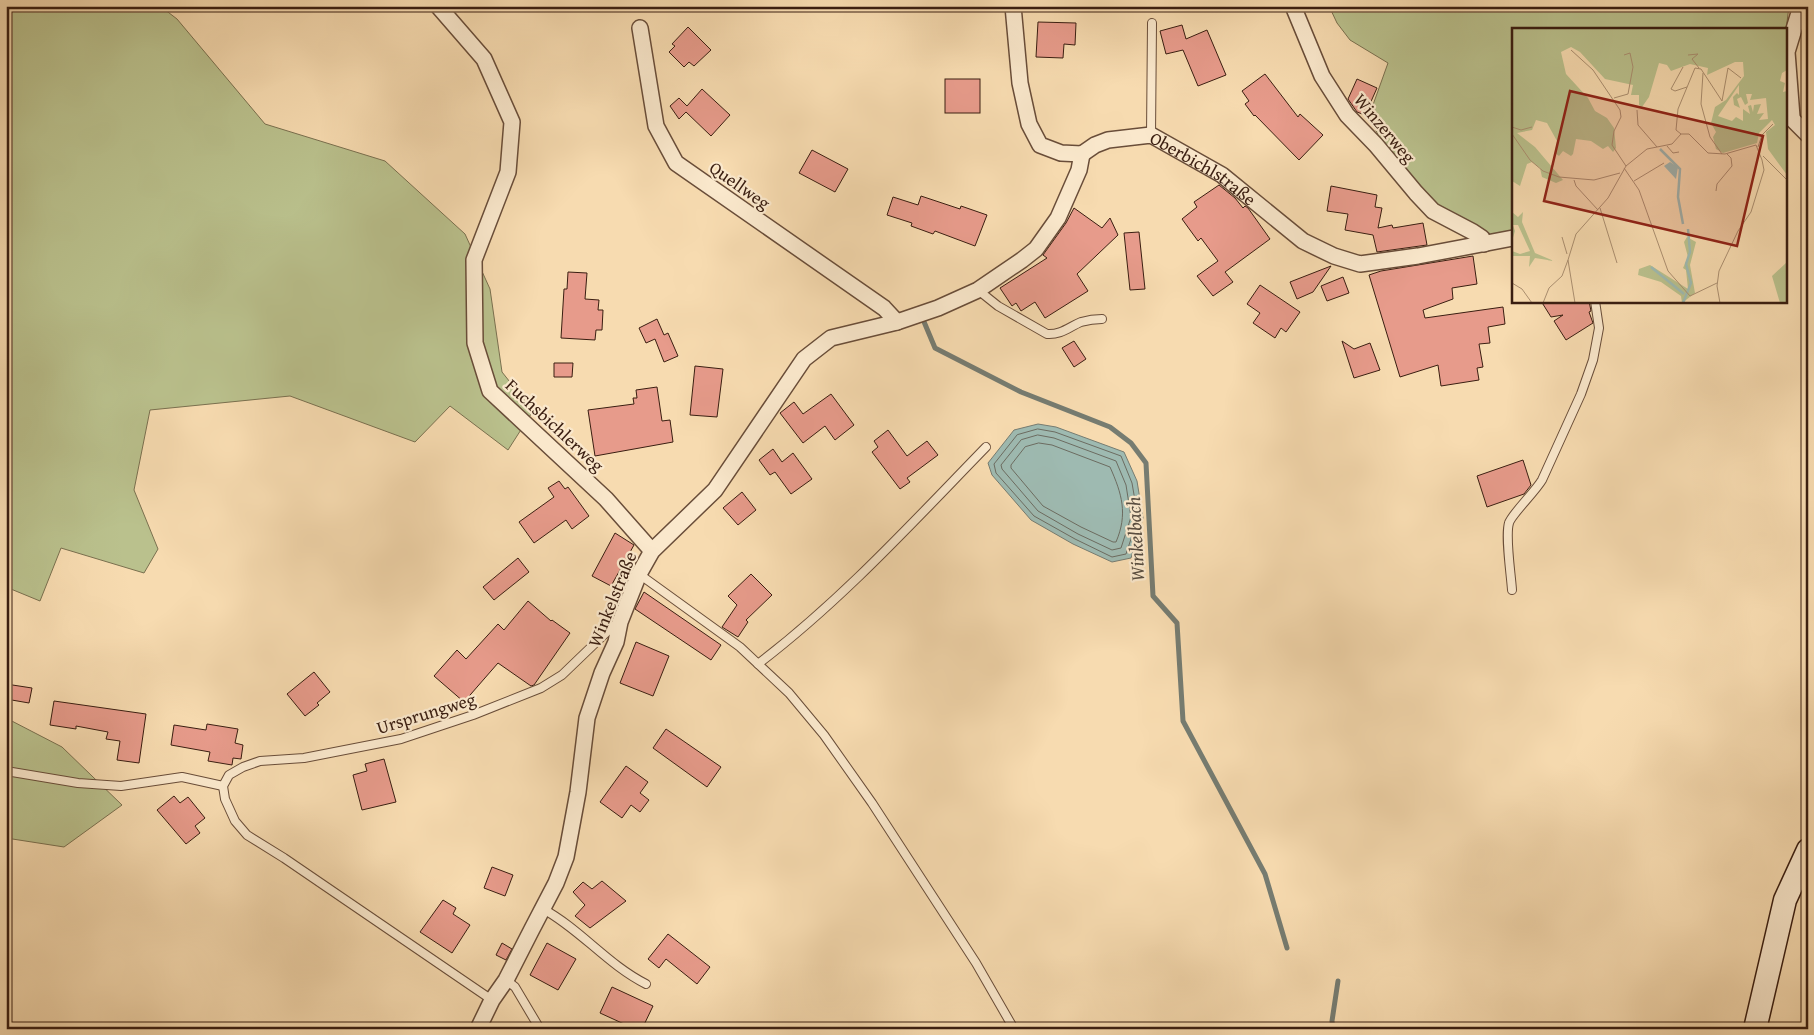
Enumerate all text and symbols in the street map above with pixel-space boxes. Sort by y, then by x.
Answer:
inset map [1512,28,1786,302]
street label: Winzerweg [1348,87,1422,169]
street label: Oberbichlstraße [1145,124,1263,212]
street label: Quellweg [704,154,776,216]
street label: Fuchsbichlerweg [500,372,610,478]
water label: Winkelbach [1119,496,1151,582]
street label: Winkelstraße [581,547,643,651]
street label: Ursprungweg [373,685,479,741]

